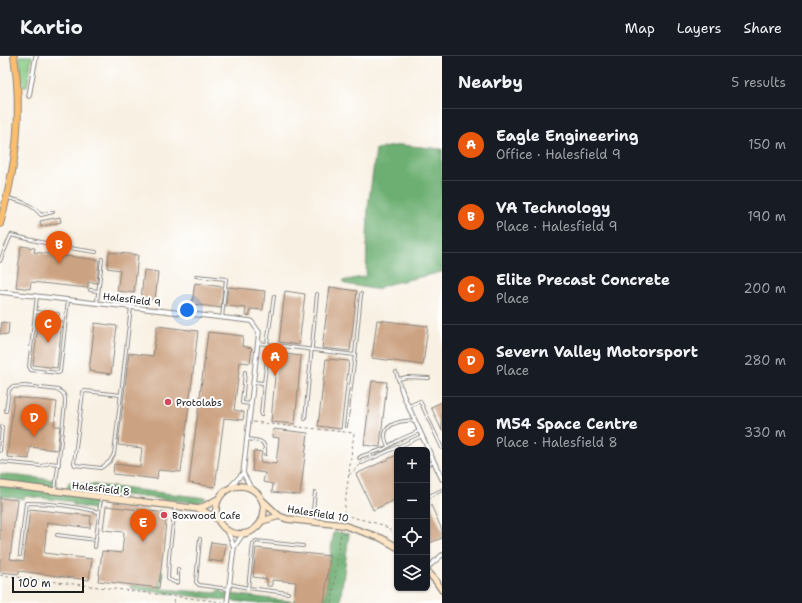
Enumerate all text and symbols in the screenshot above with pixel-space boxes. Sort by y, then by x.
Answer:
text: Kartio [20,15,83,40]
text: Map [625,19,655,37]
text: Layers [677,19,721,37]
text: Share [743,19,782,37]
text: Nearby [458,71,523,93]
text: 5 results [731,74,786,91]
text: Eagle Engineering [496,126,638,146]
text: A [466,136,476,153]
text: 150 m [748,136,786,153]
text: Office · Halesfield 9 [496,146,621,163]
text: VA Technology [496,198,610,218]
text: B [467,208,475,225]
text: 190 m [747,208,786,225]
text: Place · Halesfield 9 [496,218,618,235]
pin: B [46,231,72,264]
text: Elite Precast Concrete [496,270,670,290]
text: C [467,280,475,297]
text: 200 m [744,280,786,297]
street label: Halesfield 9 [102,289,162,310]
text: Place [496,290,529,307]
your location [177,300,197,320]
pin: C [35,310,61,343]
text: Severn Valley Motorsport [496,342,698,362]
pin: A [262,343,288,376]
text: D [466,352,476,369]
text: 280 m [744,352,786,369]
text: Place [496,362,529,379]
place label: Protolabs [176,396,222,409]
marker: Protolabs [163,397,173,407]
pin: D [21,404,47,437]
text: M54 Space Centre [496,414,638,434]
text: E [467,424,475,441]
text: 330 m [744,424,786,441]
text: Place · Halesfield 8 [496,434,618,451]
map controls [394,447,430,591]
button: + [394,447,430,483]
street label: Halesfield 8 [71,478,131,499]
button: − [394,483,430,519]
street label: Halesfield 10 [286,502,350,525]
pin: E [130,509,156,542]
place label: Boxwood Cafe [172,509,241,522]
marker: Boxwood Cafe [159,510,169,520]
button: locate [394,519,430,555]
button: layers [394,555,430,591]
scale bar [12,575,84,594]
text: 100 m [18,576,51,591]

